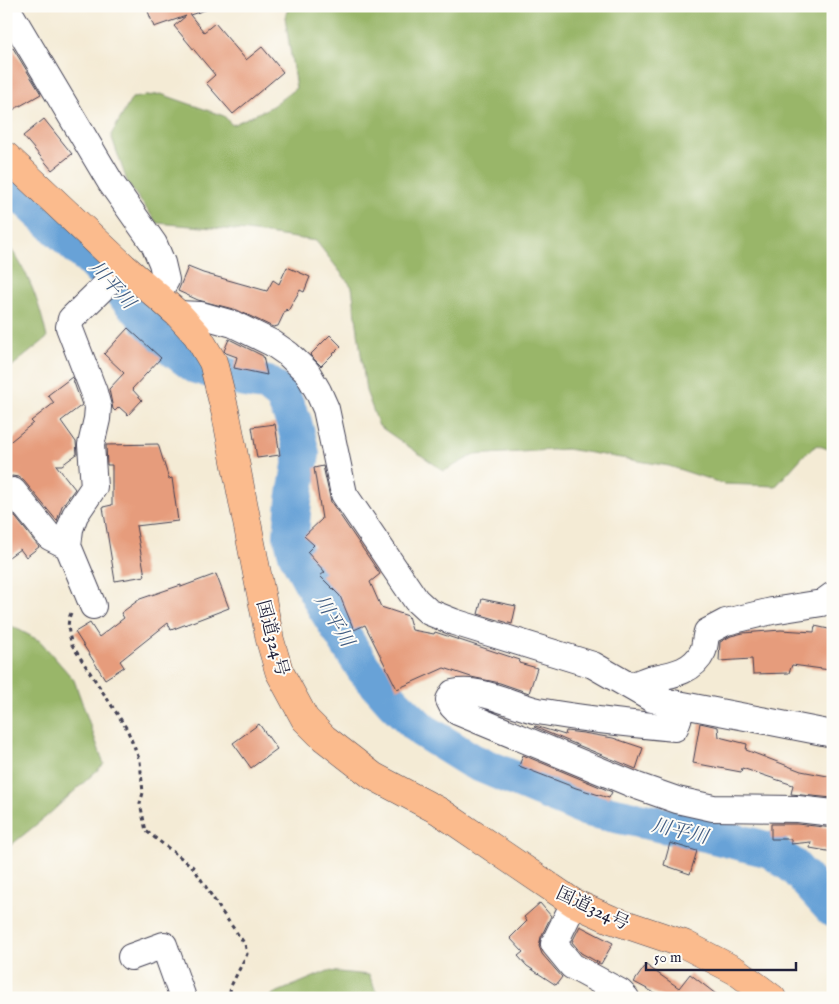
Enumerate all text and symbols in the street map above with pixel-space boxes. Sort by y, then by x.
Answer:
water label: 川平川 [84,256,141,316]
water label: 川平川 [308,590,359,653]
street label: 国道324号 [250,598,293,679]
water label: 川平川 [649,814,712,851]
street label: 国道324号 [552,882,633,936]
scale bar [646,939,796,971]
text: 50 m [654,948,682,967]

